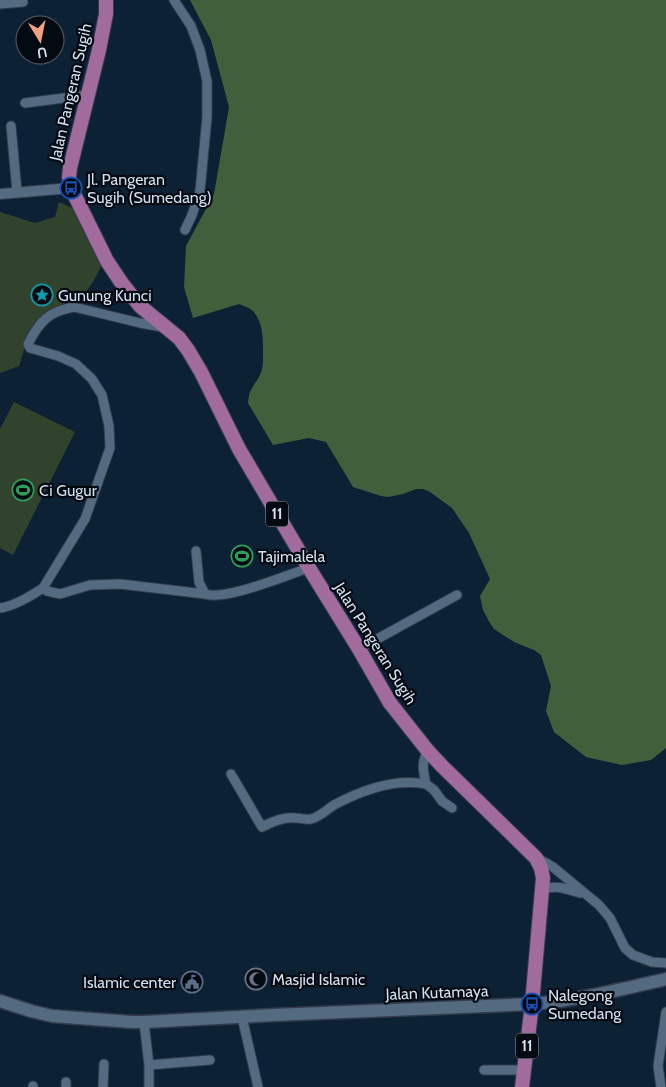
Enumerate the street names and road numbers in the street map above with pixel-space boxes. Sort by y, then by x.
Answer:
street label: Jalan Pangeran Sugih [45,22,96,164]
road number: 11 [266,502,288,526]
street label: Jalan Pangeran Sugih [330,578,421,708]
street label: Jalan Kutamaya [384,981,489,1004]
road number: 11 [516,1034,538,1058]

